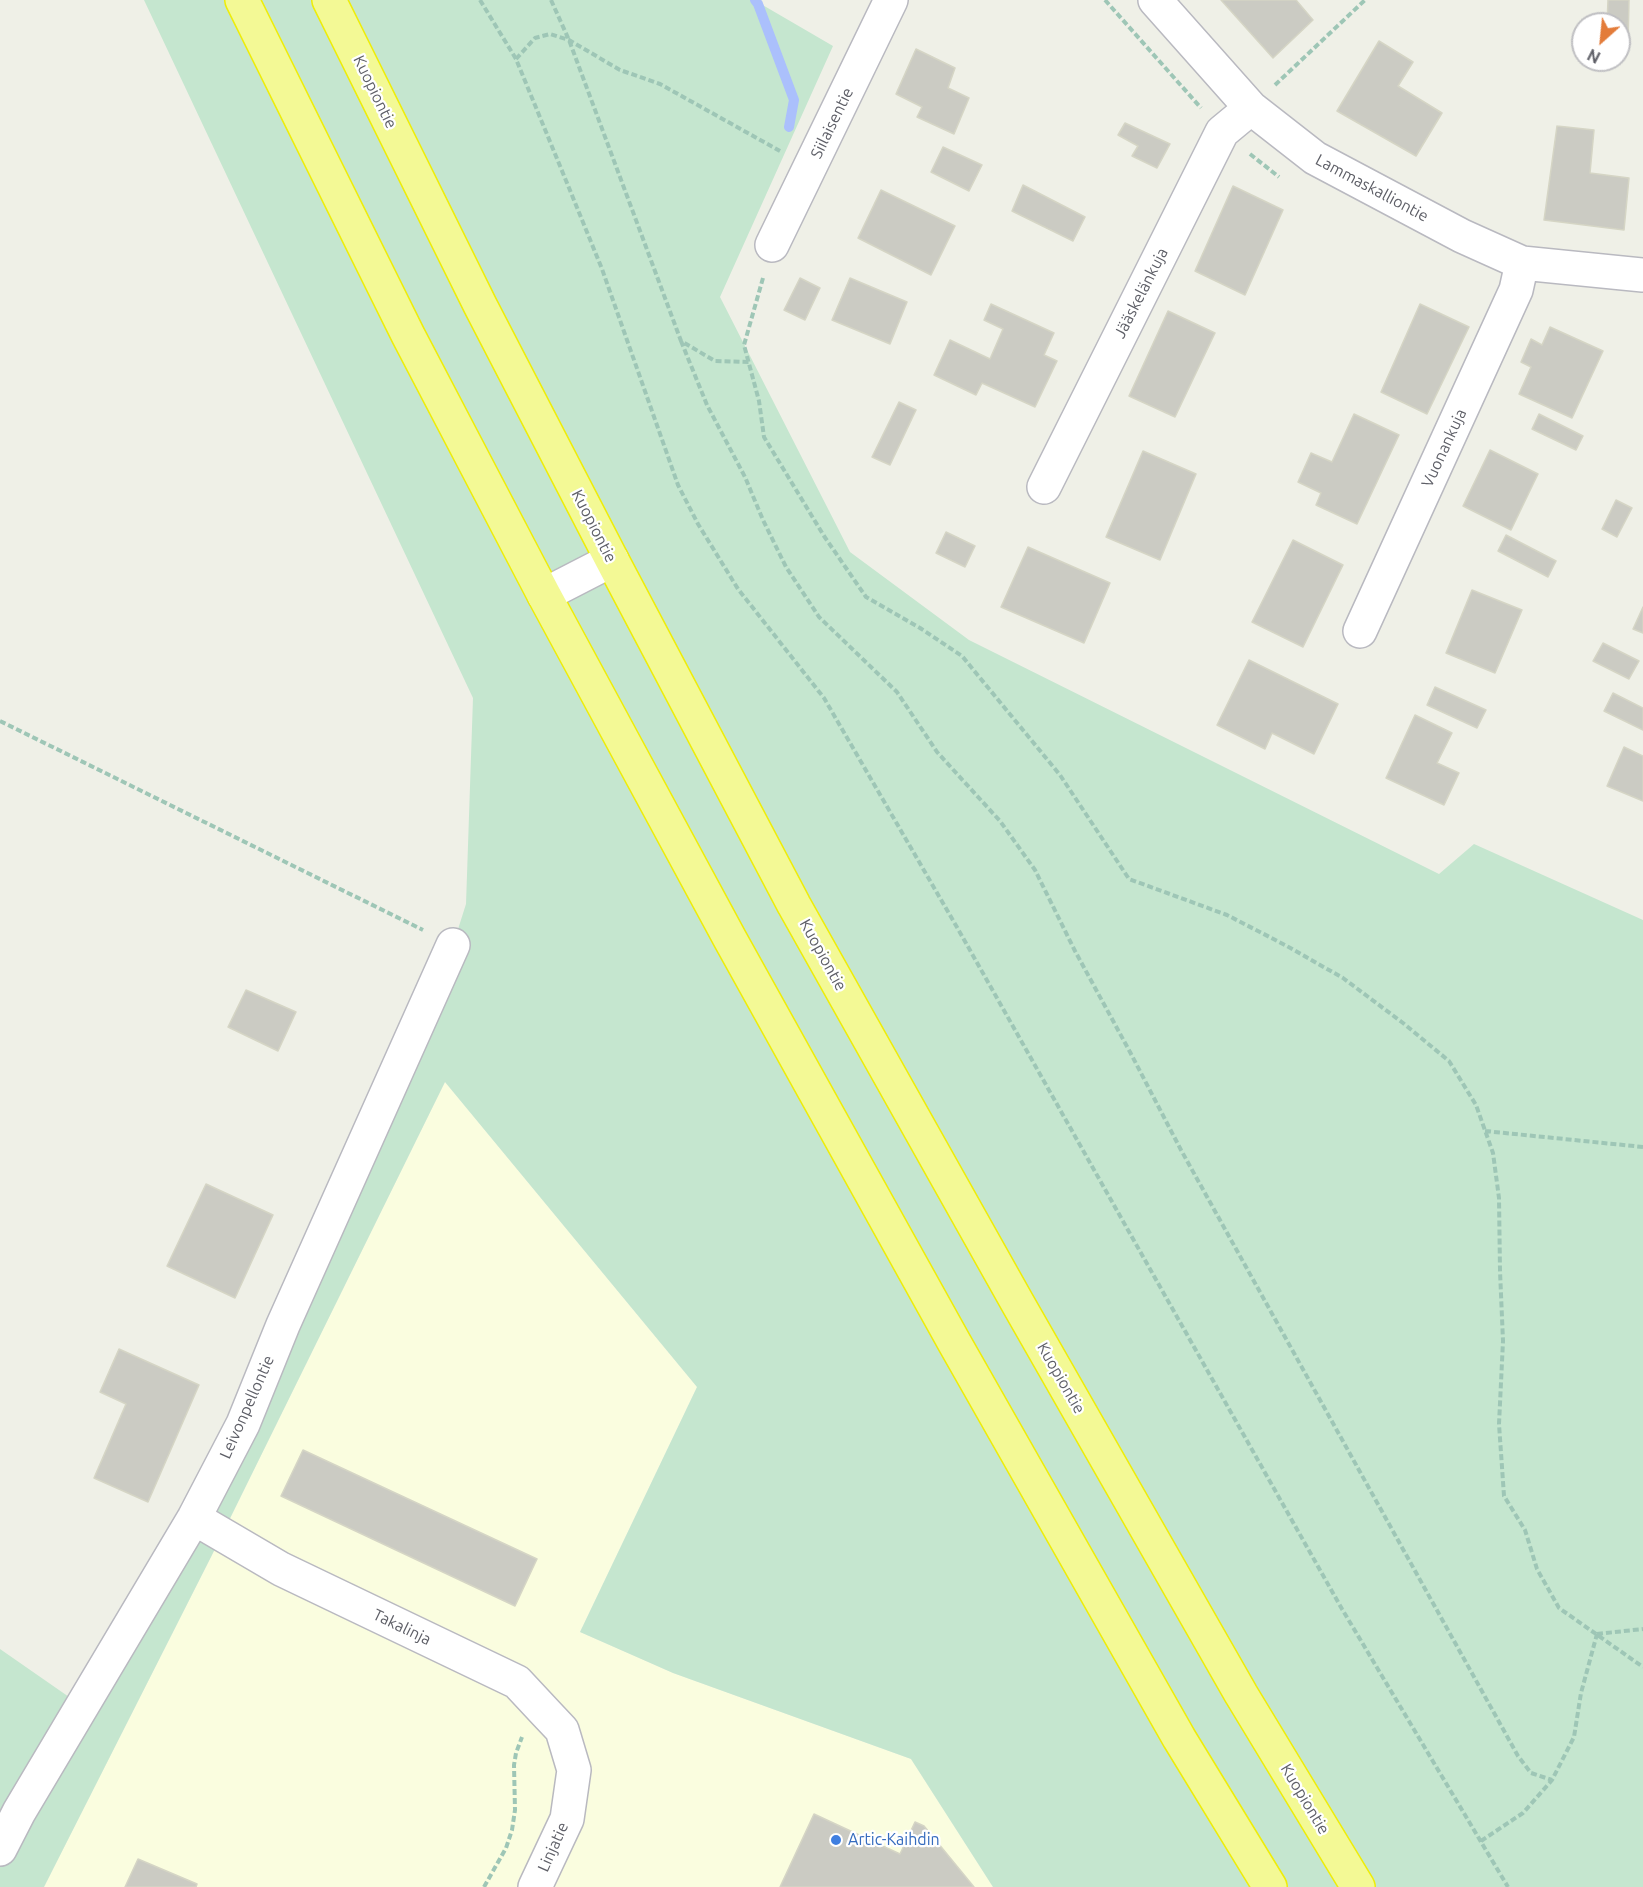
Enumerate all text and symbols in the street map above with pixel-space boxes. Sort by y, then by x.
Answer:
north arrow [1571,12,1631,72]
text: N [1584,46,1603,67]
street label: Kuopiontie [349,52,401,132]
street label: Siilaisentie [807,84,857,162]
street label: Lammaskalliontie [1312,150,1432,226]
street label: Jääskelänkuja [1110,245,1172,341]
street label: Vuonankuja [1417,406,1471,490]
street label: Kuopiontie [568,486,620,566]
street label: Kuopiontie [795,916,851,994]
street label: Kuopiontie [1033,1339,1089,1417]
street label: Leivonpellontie [216,1352,278,1462]
street label: Takalinja [370,1605,434,1649]
street label: Kuopiontie [1276,1760,1334,1838]
street label: Linjatie [534,1819,572,1875]
place label: Artic-Kaihdin [848,1830,940,1850]
marker: Artic-Kaihdin [829,1833,843,1847]

